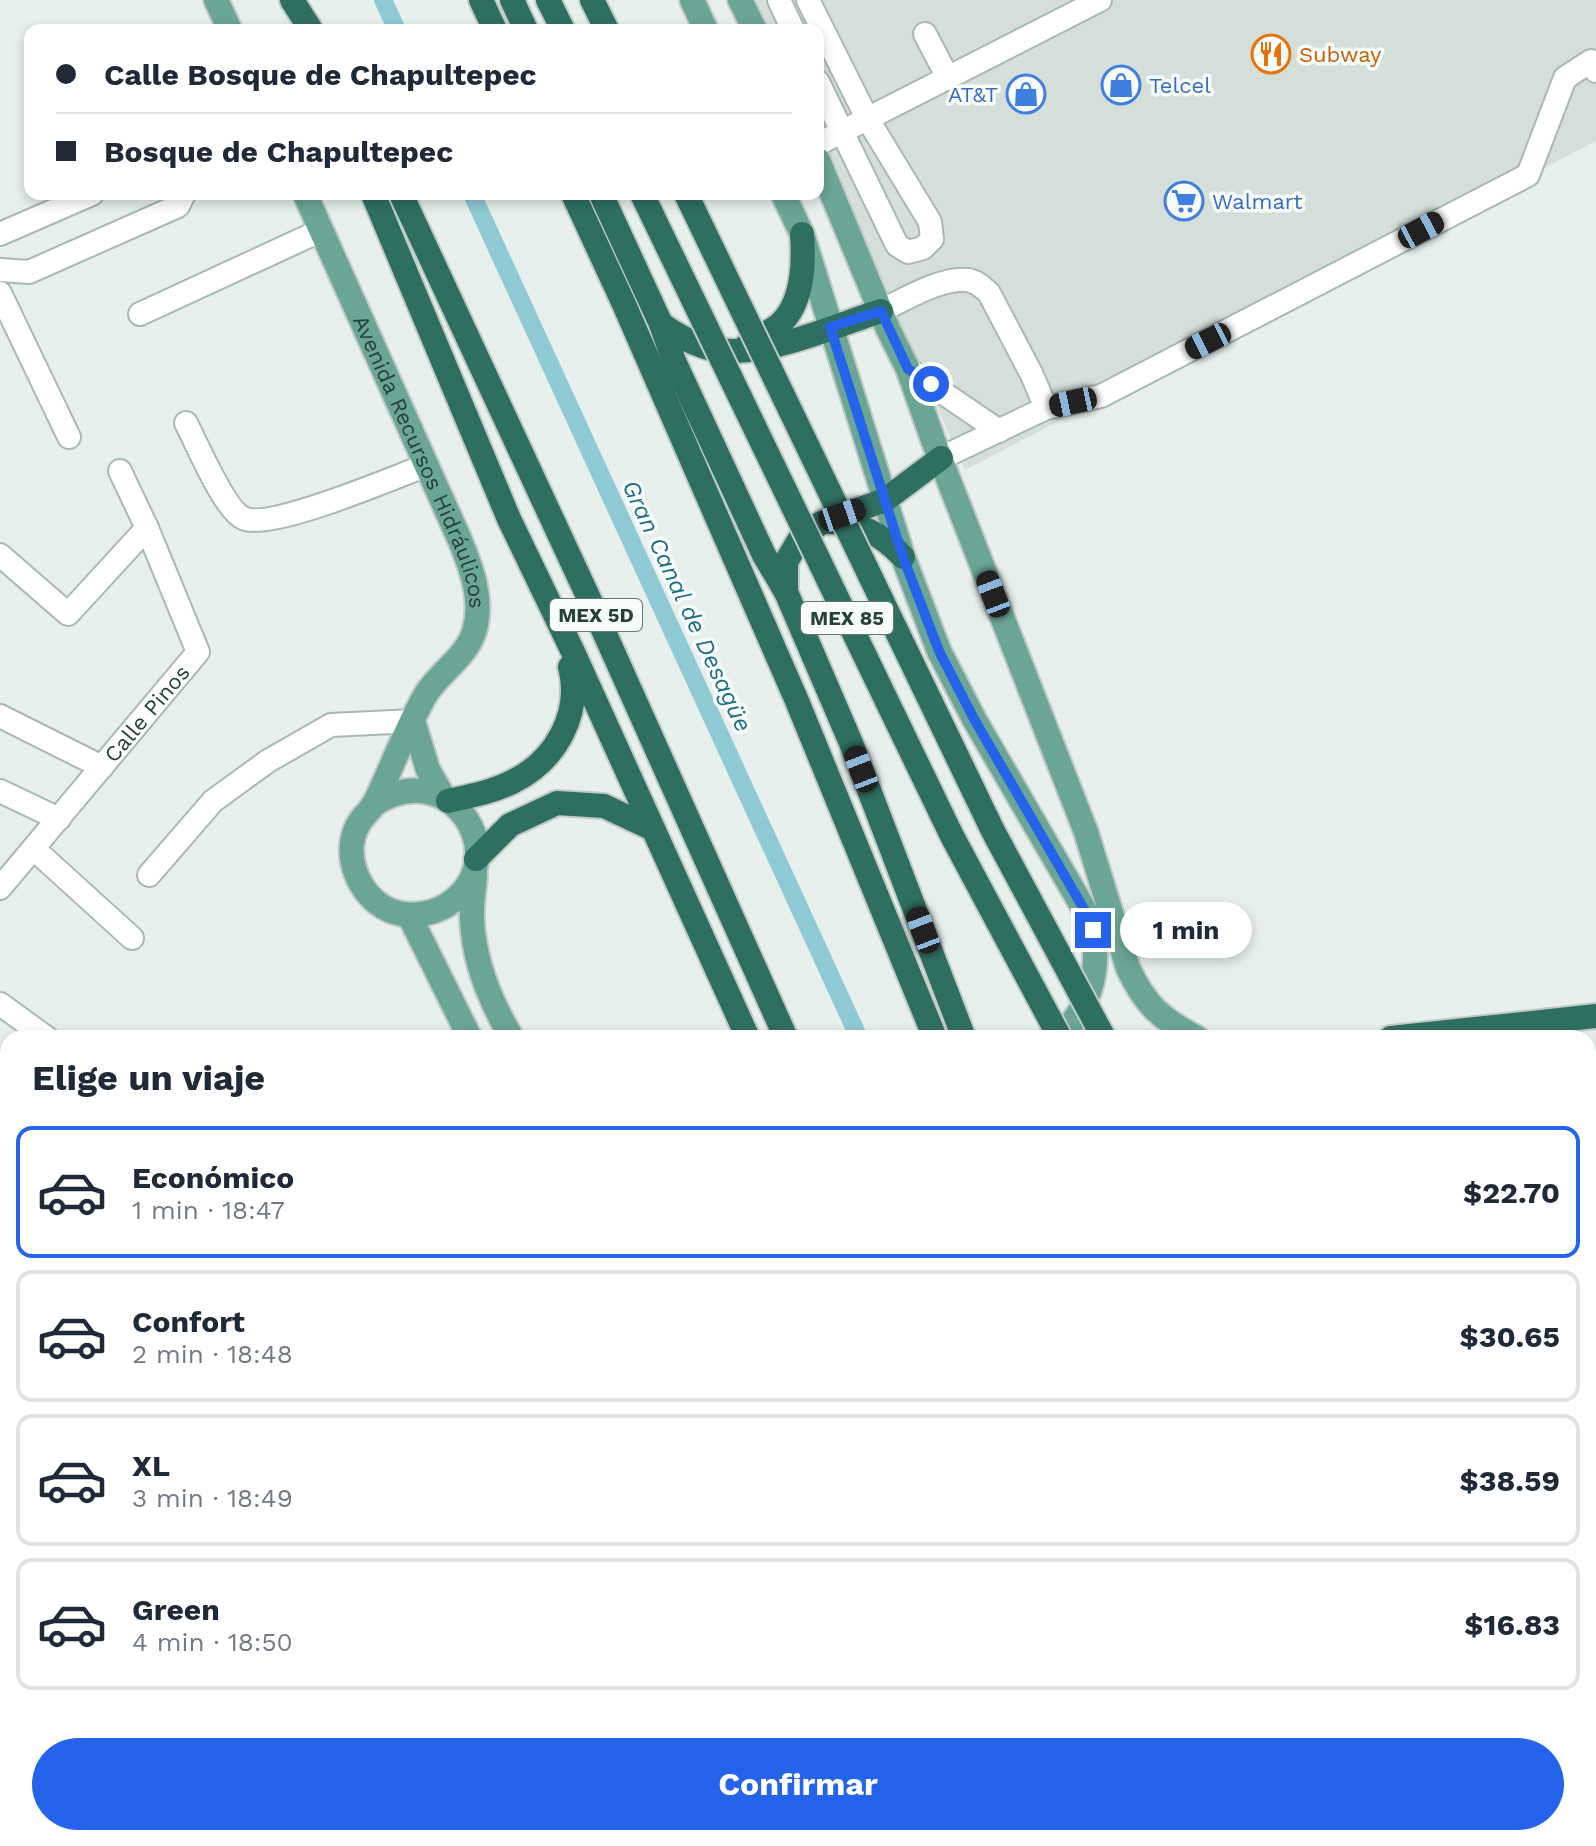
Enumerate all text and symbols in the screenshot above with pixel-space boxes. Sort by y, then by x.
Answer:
restaurant icon: Subway [1250,33,1292,75]
place label: Subway [1299,42,1382,67]
text: Calle Bosque de Chapultepec [104,57,537,92]
shop icon: Telcel [1100,64,1142,106]
shop icon: AT&T [1005,73,1047,115]
place label: Telcel [1149,73,1211,98]
place label: AT&T [948,82,998,107]
text: Bosque de Chapultepec [104,134,453,169]
supermarket icon: Walmart [1163,180,1205,222]
place label: Walmart [1212,189,1302,214]
car [1394,208,1448,252]
street label: Avenida Recursos Hidráulicos [348,311,490,609]
car [1181,319,1235,363]
route start [913,366,949,402]
car [1047,385,1099,419]
water label: Gran Canal de Desagüe [616,476,758,736]
car [815,496,869,534]
car [973,567,1013,621]
road number: MEX 5D [550,599,642,631]
road number: MEX 85 [801,602,893,634]
street label: Calle Pinos [99,660,195,767]
car [841,742,881,796]
callout: 1 min [1121,902,1253,958]
car [903,903,943,957]
route end [1075,912,1111,948]
text: 1 min [1153,915,1219,945]
text: Elige un viaje [32,1057,265,1099]
icon: car [36,1156,108,1228]
text: Económico [132,1160,294,1195]
text: $22.70 [1463,1175,1560,1210]
text: 1 min · 18:47 [132,1195,285,1225]
icon: car [36,1300,108,1372]
text: Confort [132,1304,245,1339]
text: $30.65 [1459,1319,1560,1354]
text: 2 min · 18:48 [132,1339,293,1369]
icon: car [36,1444,108,1516]
text: XL [132,1448,170,1483]
text: $38.59 [1460,1463,1560,1498]
text: 3 min · 18:49 [132,1483,293,1513]
icon: car [36,1588,108,1660]
text: Green [132,1592,220,1627]
text: $16.83 [1464,1607,1560,1642]
text: 4 min · 18:50 [132,1627,293,1657]
button: Confirmar [32,1738,1564,1830]

